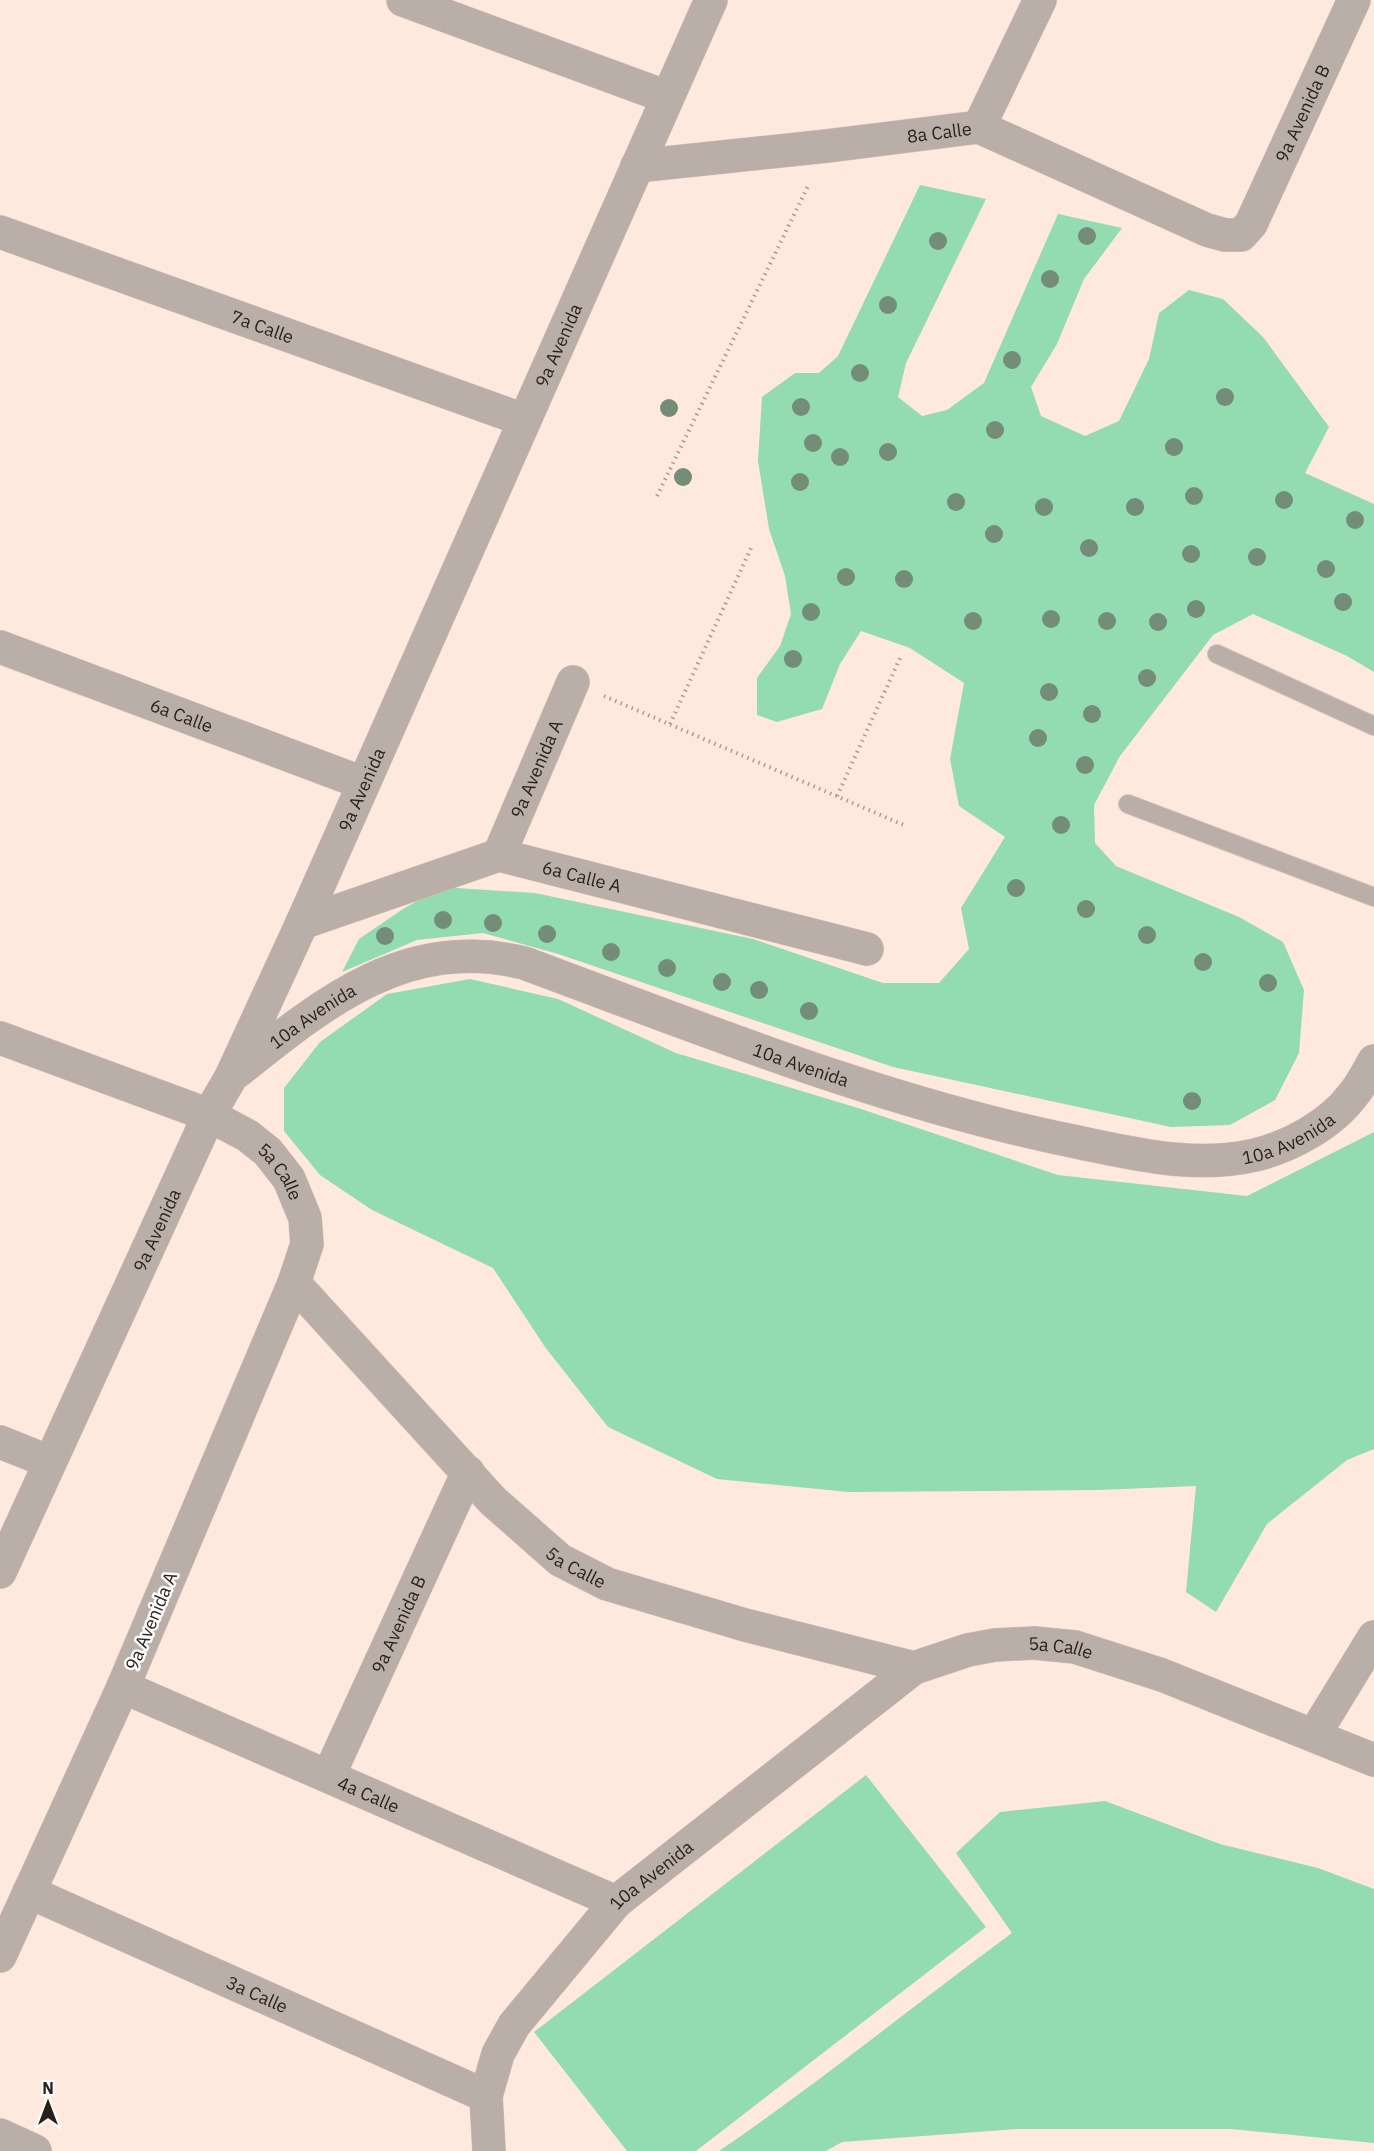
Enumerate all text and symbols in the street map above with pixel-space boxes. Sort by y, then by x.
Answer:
street label: 9a Avenida B [1270,60,1334,166]
street label: 8a Calle [905,117,973,147]
street label: 9a Avenida [529,299,587,391]
street label: 7a Calle [228,304,297,348]
street label: 6a Calle [147,693,216,737]
street label: 9a Avenida A [505,715,567,821]
street label: 9a Avenida [333,744,390,835]
street label: 6a Calle A [540,855,624,897]
street label: 10a Avenida [264,978,360,1054]
street label: 10a Avenida [750,1037,852,1092]
street label: 10a Avenida [1240,1107,1340,1169]
street label: 5a Calle [254,1137,308,1204]
street label: 9a Avenida [127,1184,186,1275]
street label: 5a Calle [541,1541,610,1593]
street label: 9a Avenida A [120,1568,182,1674]
street label: 9a Avenida B [366,1571,431,1677]
street label: 5a Calle [1028,1631,1096,1664]
street label: 4a Calle [334,1771,403,1818]
street label: 10a Avenida [603,1834,698,1914]
street label: 3a Calle [223,1970,292,2018]
north arrow [18,2073,78,2133]
text: N [42,2078,54,2098]

